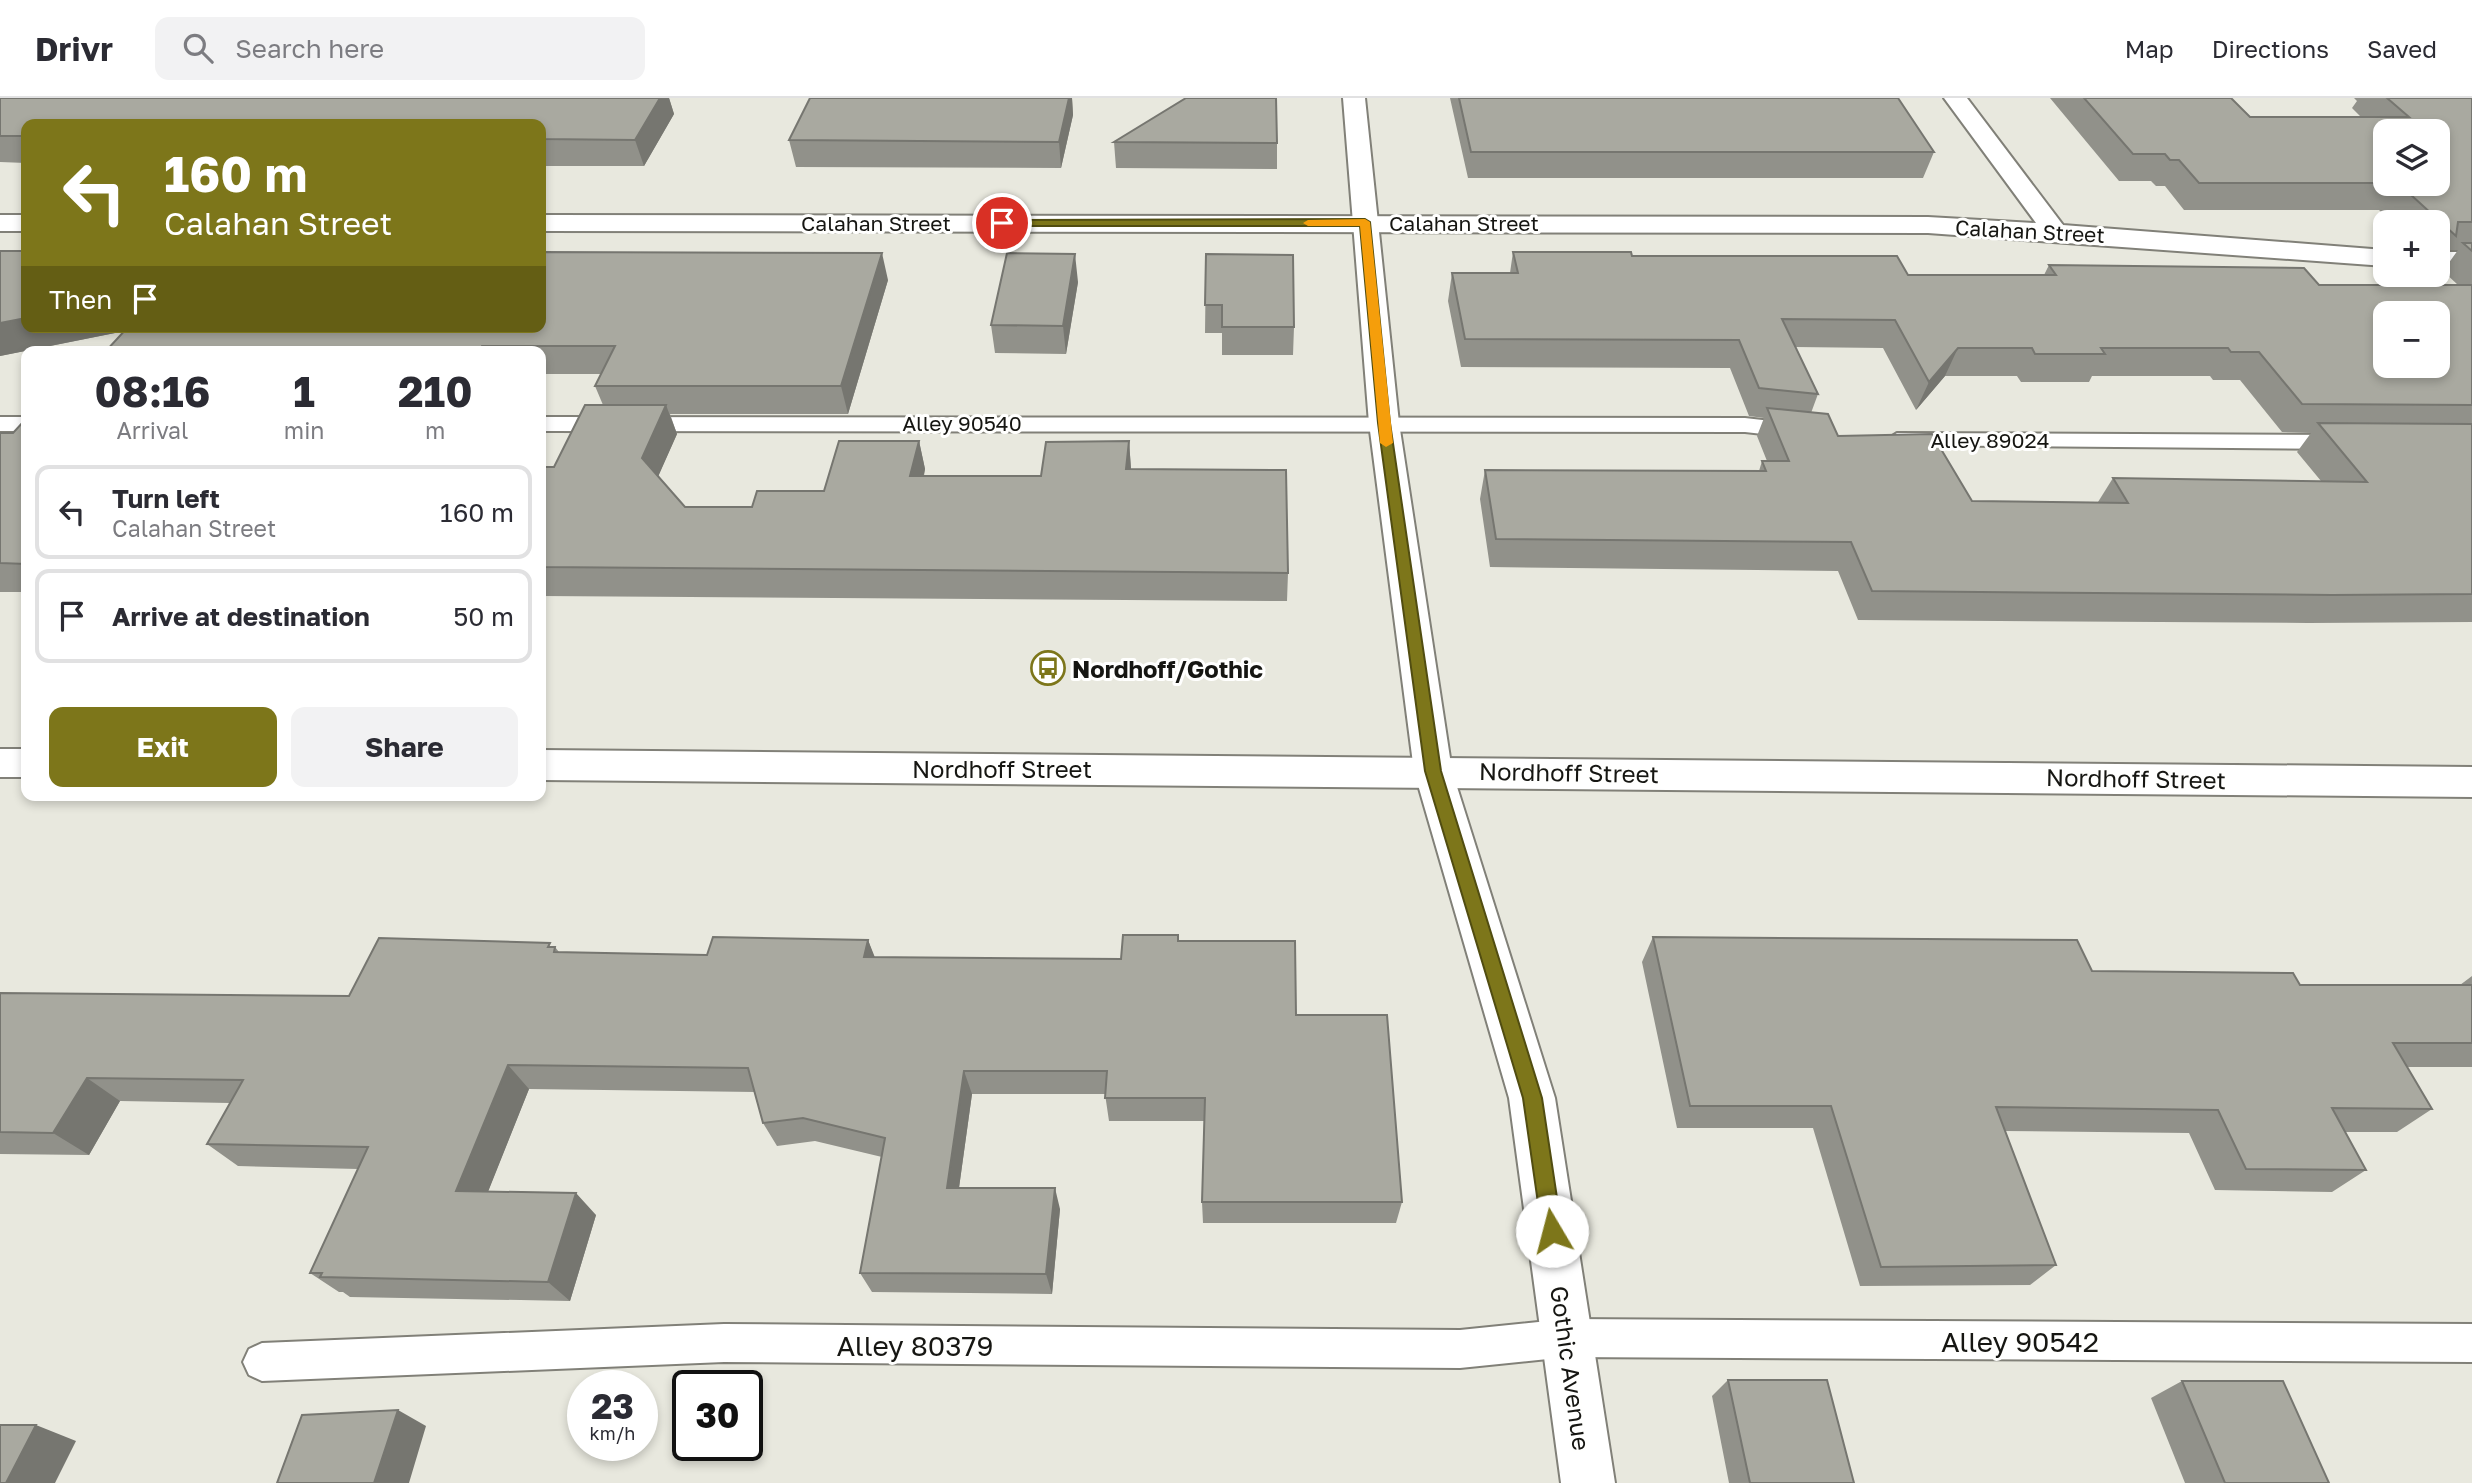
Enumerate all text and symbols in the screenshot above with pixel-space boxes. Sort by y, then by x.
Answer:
search box [155,17,645,80]
text: Drivr [35,29,113,68]
icon: search [179,29,217,67]
text: Search here [235,33,384,64]
text: Map [2125,34,2174,63]
text: Directions [2212,34,2329,63]
text: Saved [2367,34,2437,63]
map controls [2373,119,2450,378]
button: layers [2373,119,2450,196]
text: 160 m [164,144,307,203]
icon: left [49,147,140,238]
pin [972,193,1032,253]
text: Calahan Street [164,204,392,242]
icon: arrive [983,204,1021,242]
street label: Calahan Street [801,210,951,236]
street label: Calahan Street [1389,210,1539,236]
button: + [2373,210,2450,287]
street label: Calahan Street [1955,214,2105,248]
icon: arrive [126,280,164,318]
text: Then [49,284,112,315]
button: − [2373,301,2450,378]
text: 08:16 [94,366,210,416]
text: 1 [293,366,315,416]
text: 210 [398,366,473,416]
street label: Alley 90540 [902,410,1022,436]
text: Arrival [116,416,188,444]
text: min [284,416,325,444]
text: m [425,416,445,444]
street label: Alley 89024 [1930,427,2050,453]
text: Turn left [112,483,220,514]
icon: left [53,493,91,531]
text: 160 m [440,497,514,528]
text: Calahan Street [112,514,276,542]
icon: arrive [53,597,91,635]
text: Arrive at destination [112,601,370,632]
text: 50 m [453,601,514,632]
bus stop icon: Nordhoff/Gothic [1029,649,1067,687]
place label: Nordhoff/Gothic [1072,654,1263,683]
button: Exit [49,707,277,787]
button: Share [291,707,518,787]
street label: Nordhoff Street [912,754,1092,783]
street label: Nordhoff Street [1479,756,1659,788]
street label: Nordhoff Street [2046,762,2226,794]
position arrow [1515,1194,1589,1268]
street label: Gothic Avenue [1545,1284,1597,1452]
street label: Alley 90542 [1941,1325,2099,1358]
street label: Alley 80379 [837,1329,993,1362]
speed limit sign: 30 [672,1370,763,1461]
text: 23 [591,1385,634,1427]
text: km/h [590,1422,635,1444]

